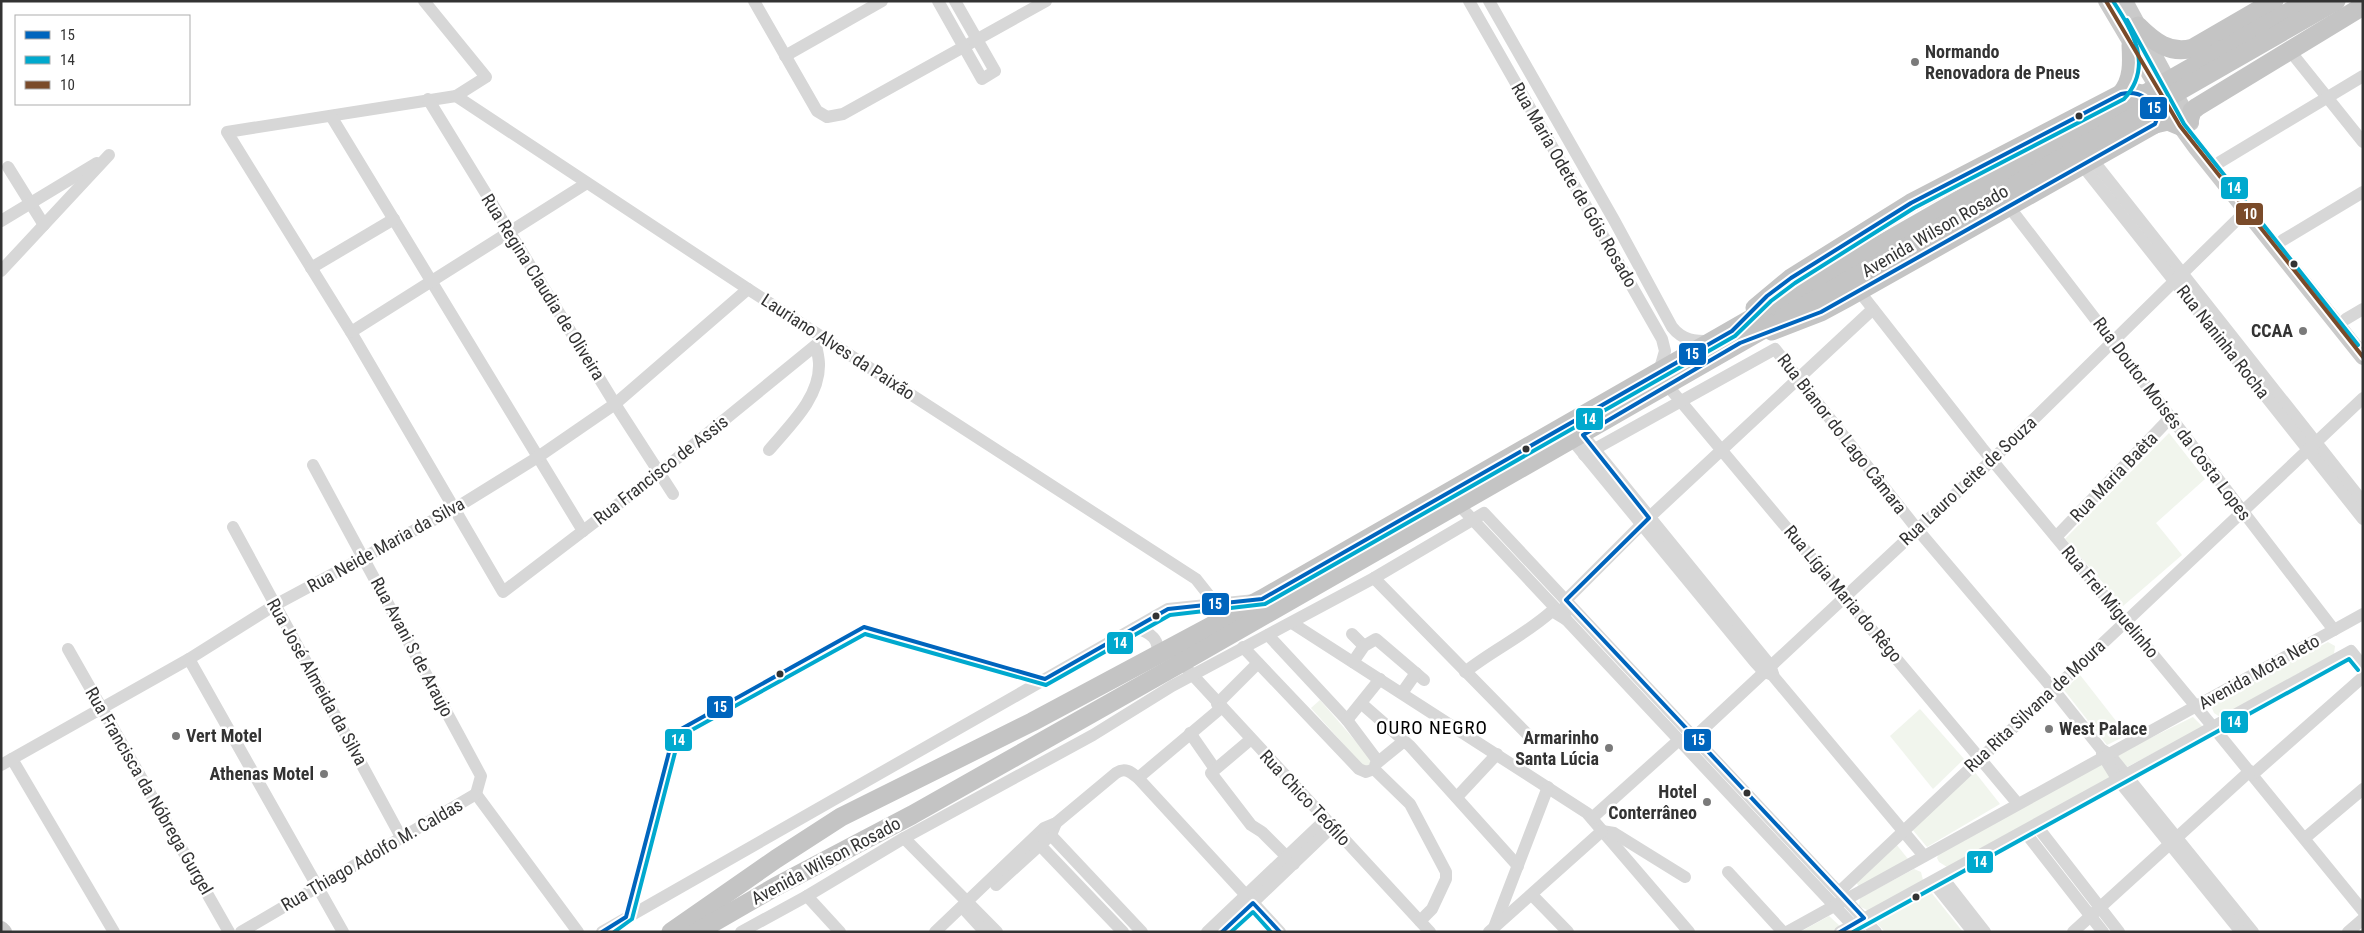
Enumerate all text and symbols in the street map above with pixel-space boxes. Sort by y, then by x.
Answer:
legend [15,15,190,105]
text: 15 [60,26,75,44]
place label: Normando Renovadora de Pneus [1925,41,2080,83]
text: 14 [60,51,75,69]
marker: Normando Renovadora de Pneus [1909,56,1921,68]
text: 10 [60,76,75,94]
street label: Rua Maria Odete de Góis Rosado [1507,79,1642,291]
line badge: 15 [2139,96,2168,120]
text: 15 [2147,100,2161,116]
unlabelled marker [2074,111,2084,121]
line badge: 14 [2220,176,2249,200]
street label: Avenida Wilson Rosado [1858,180,2012,281]
text: 14 [2227,180,2241,196]
street label: Rua Regina Claudia de Oliveira [477,190,609,384]
line badge: 10 [2235,202,2264,226]
text: 10 [2243,206,2257,222]
unlabelled marker [2289,259,2299,269]
street label: Rua Naninha Rocha [2173,281,2274,403]
street label: Lauriano Alves da Paixão [758,289,919,404]
street label: Rua Doutor Moisés da Costa Lopes [2089,313,2256,524]
place label: CCAA [2251,320,2293,341]
marker: CCAA [2297,325,2309,337]
line badge: 15 [1678,342,1707,366]
text: 15 [1685,346,1699,362]
street label: Rua Bianor do Lago Câmara [1773,350,1911,518]
line badge: 14 [1575,407,1604,431]
street label: Rua Francisco de Assis [589,411,732,529]
text: 14 [1582,411,1596,427]
street label: Rua Lauro Leite de Souza [1895,412,2040,550]
street label: Rua Maria Baêta [2066,427,2162,526]
unlabelled marker [1521,444,1531,454]
street label: Rua Neide Maria da Silva [304,493,468,596]
street label: Rua Lígia Maria do Rêgo [1780,521,1907,666]
street label: Rua Frei Miguelinho [2057,541,2163,662]
street label: Rua Avani S de Araujo [367,573,458,720]
line badge: 15 [1201,592,1230,616]
street label: Rua José Almeida da Silva [263,595,372,769]
text: 15 [1208,596,1222,612]
unlabelled marker [1151,611,1161,621]
street label: Avenida Mota Neto [2195,630,2323,713]
line badge: 14 [1106,631,1134,655]
text: 14 [1113,635,1127,651]
street label: Rua Rita Silvana de Moura [1960,635,2109,776]
unlabelled marker [775,669,785,679]
street label: Rua Francisca da Nóbrega Gurgel [81,683,217,898]
line badge: 15 [706,695,734,719]
text: 15 [713,699,727,715]
line badge: 14 [2220,710,2249,734]
text: 14 [2227,714,2241,730]
district label: OURO NEGRO [1376,716,1488,739]
place label: West Palace [2059,718,2148,739]
marker: West Palace [2043,723,2055,735]
place label: Vert Motel [186,725,262,746]
place label: Armarinho Santa Lúcia [1515,727,1599,769]
line badge: 14 [664,728,693,752]
line badge: 15 [1683,728,1712,752]
marker: Vert Motel [170,730,182,742]
text: 14 [671,732,685,748]
text: 15 [1691,732,1705,748]
marker: Armarinho Santa Lúcia [1603,742,1615,754]
street label: Rua Chico Teófilo [1256,745,1355,850]
place label: Athenas Motel [209,763,314,784]
marker: Athenas Motel [318,768,330,780]
place label: Hotel Conterrâneo [1608,781,1697,823]
unlabelled marker [1742,788,1752,798]
street label: Rua Thiago Adolfo M. Caldas [277,794,466,915]
marker: Hotel Conterrâneo [1701,796,1713,808]
street label: Avenida Wilson Rosado [748,812,904,909]
line badge: 14 [1966,850,1994,874]
text: 14 [1973,854,1987,870]
unlabelled marker [1911,892,1921,902]

